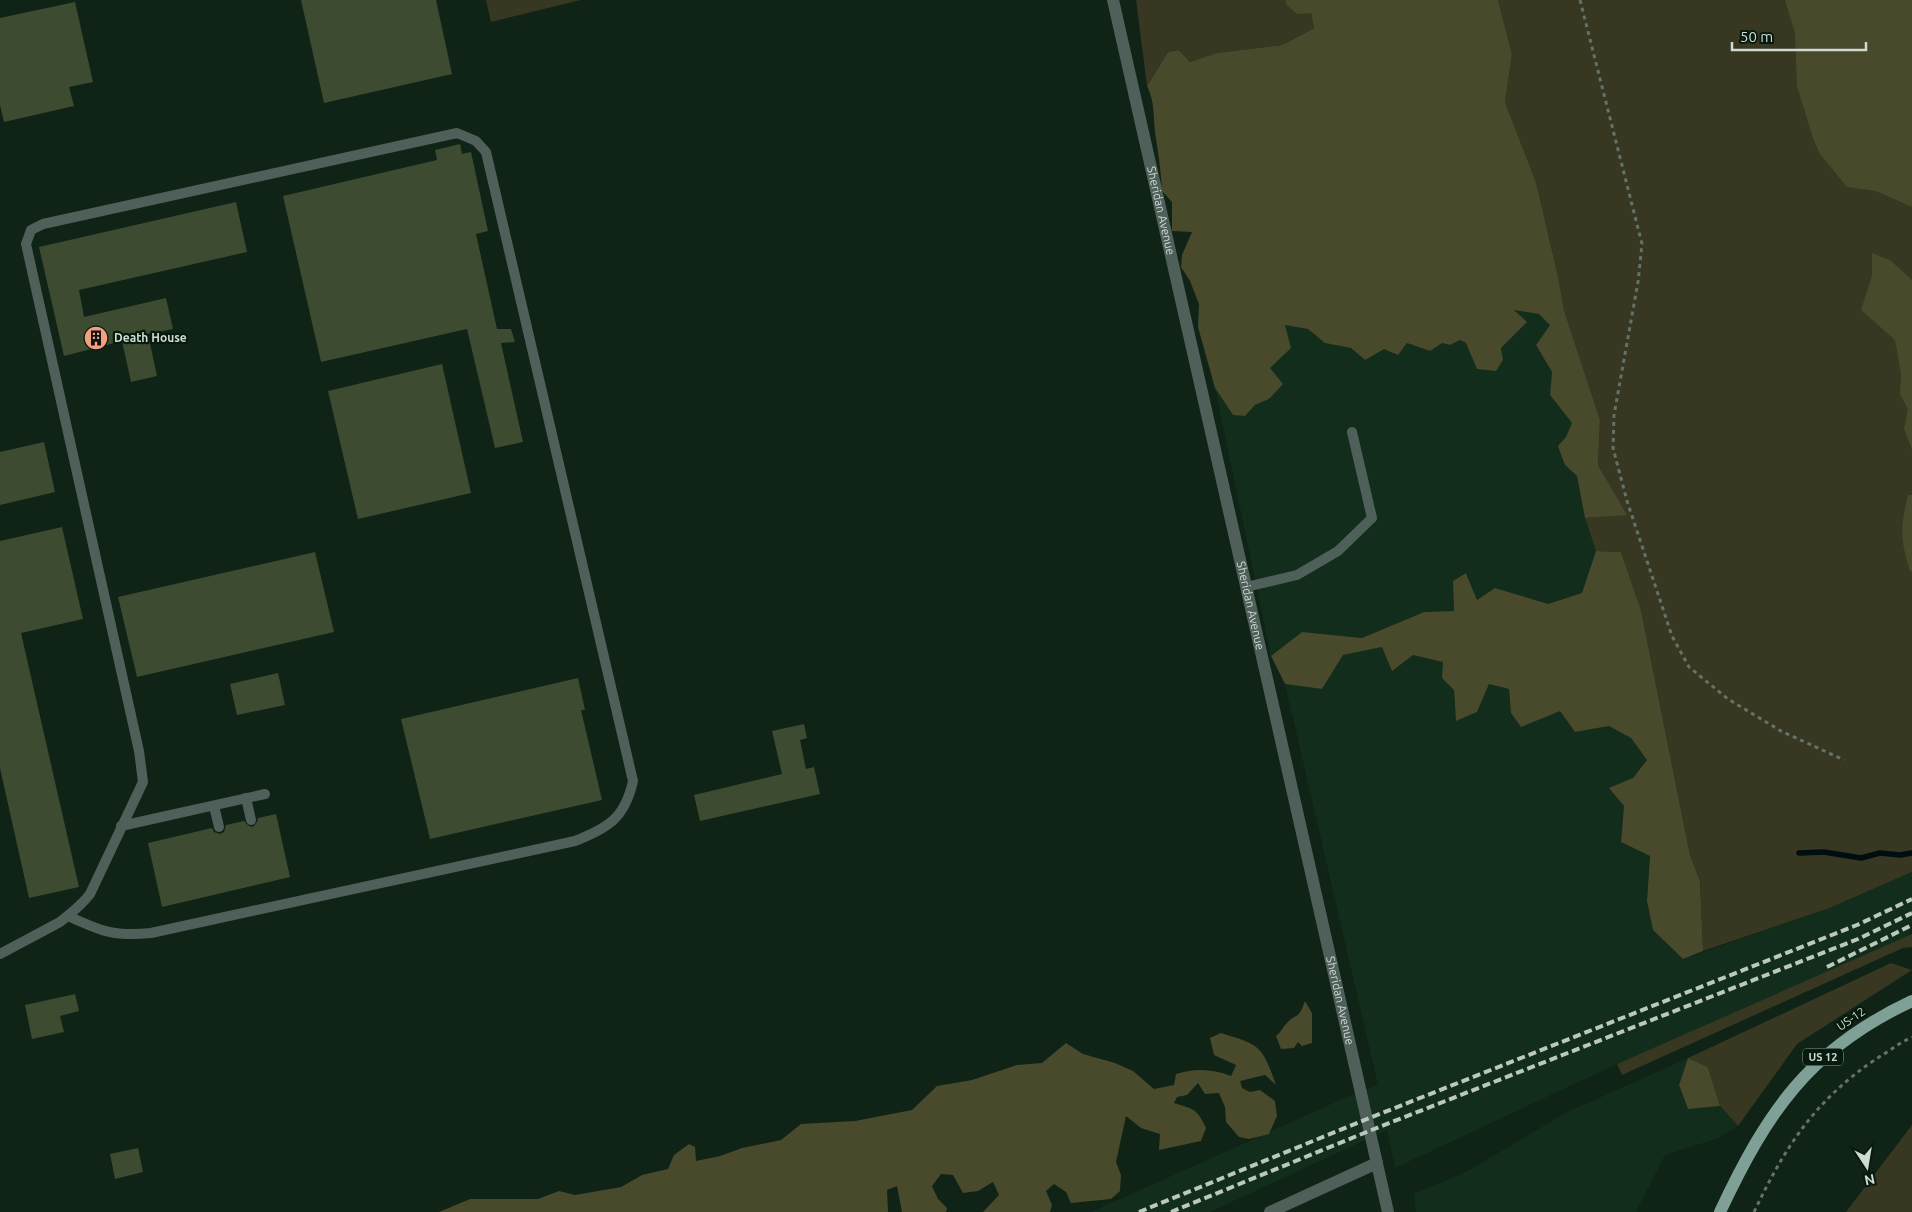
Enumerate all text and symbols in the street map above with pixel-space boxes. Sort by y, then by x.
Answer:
scale bar [1732,20,1866,52]
text: 50 m [1740,28,1773,45]
street label: Sheridan Avenue [1145,165,1178,256]
building icon: Death House [83,325,109,351]
place label: Death House [114,331,187,344]
street label: Sheridan Avenue [1235,560,1267,651]
street label: Sheridan Avenue [1324,955,1357,1046]
street label: US-12 [1834,1004,1867,1033]
road number: US 12 [1803,1048,1843,1066]
north arrow [1842,1142,1892,1192]
text: N [1863,1171,1876,1189]

